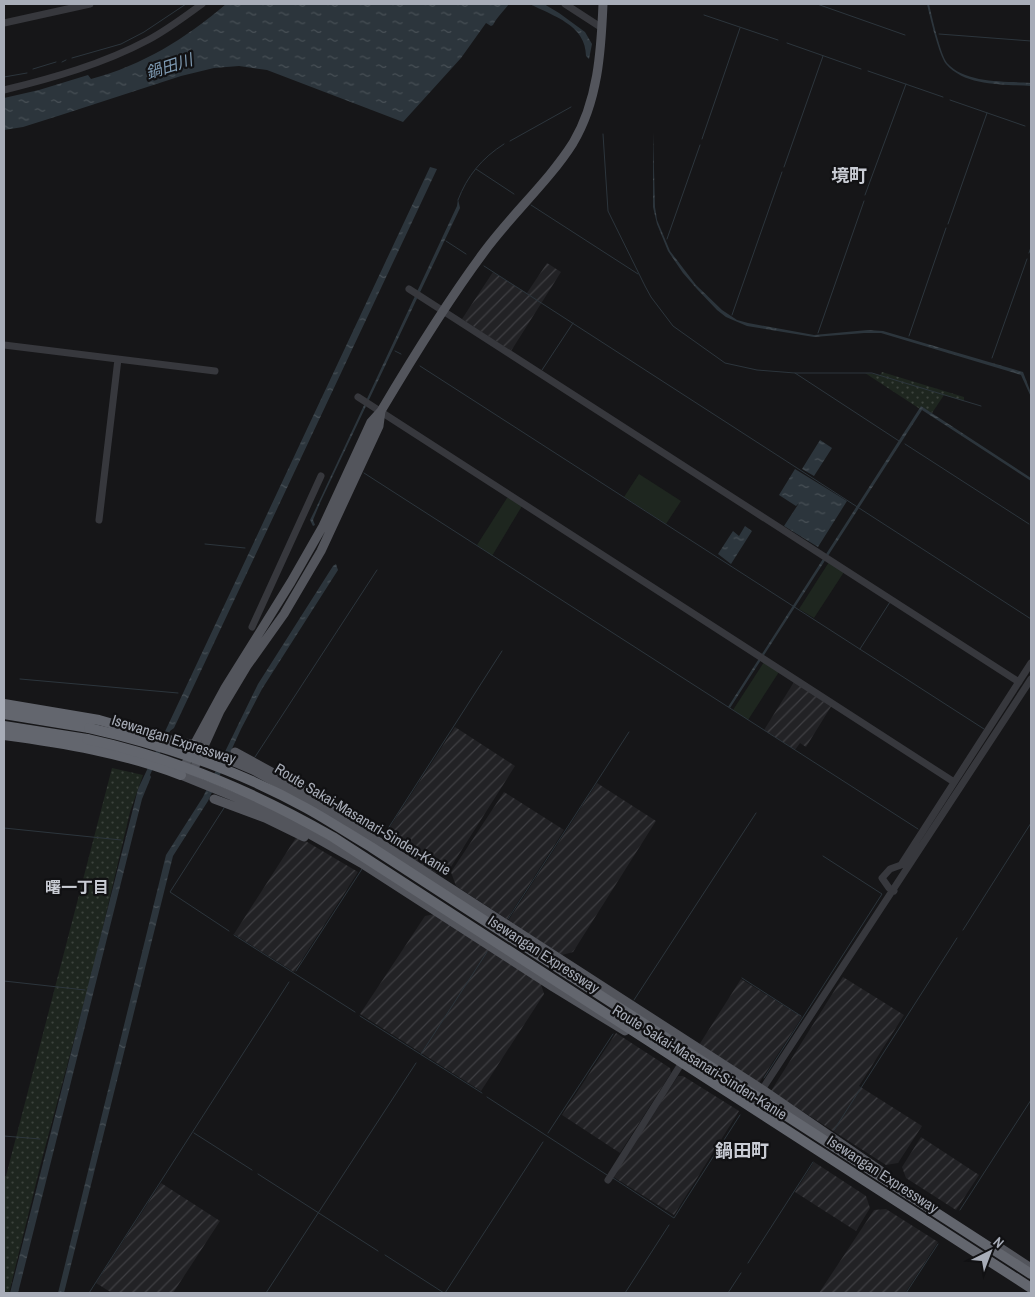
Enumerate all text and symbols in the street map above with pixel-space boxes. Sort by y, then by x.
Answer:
water label: 鍋田川 [143,48,197,84]
district label: 境町 [831,163,867,188]
street label: Isewangan Expressway [109,709,239,769]
street label: Route Sakai-Masanari-Sinden-Kanie [271,758,455,880]
district label: 曙一丁目 [45,876,109,898]
street label: Isewangan Expressway [484,910,605,998]
street label: Route Sakai-Masanari-Sinden-Kanie [609,999,792,1125]
street label: Isewangan Expressway [823,1130,944,1218]
district label: 鍋田町 [715,1138,769,1163]
north arrow [965,1227,1015,1277]
text: N [990,1233,1008,1252]

